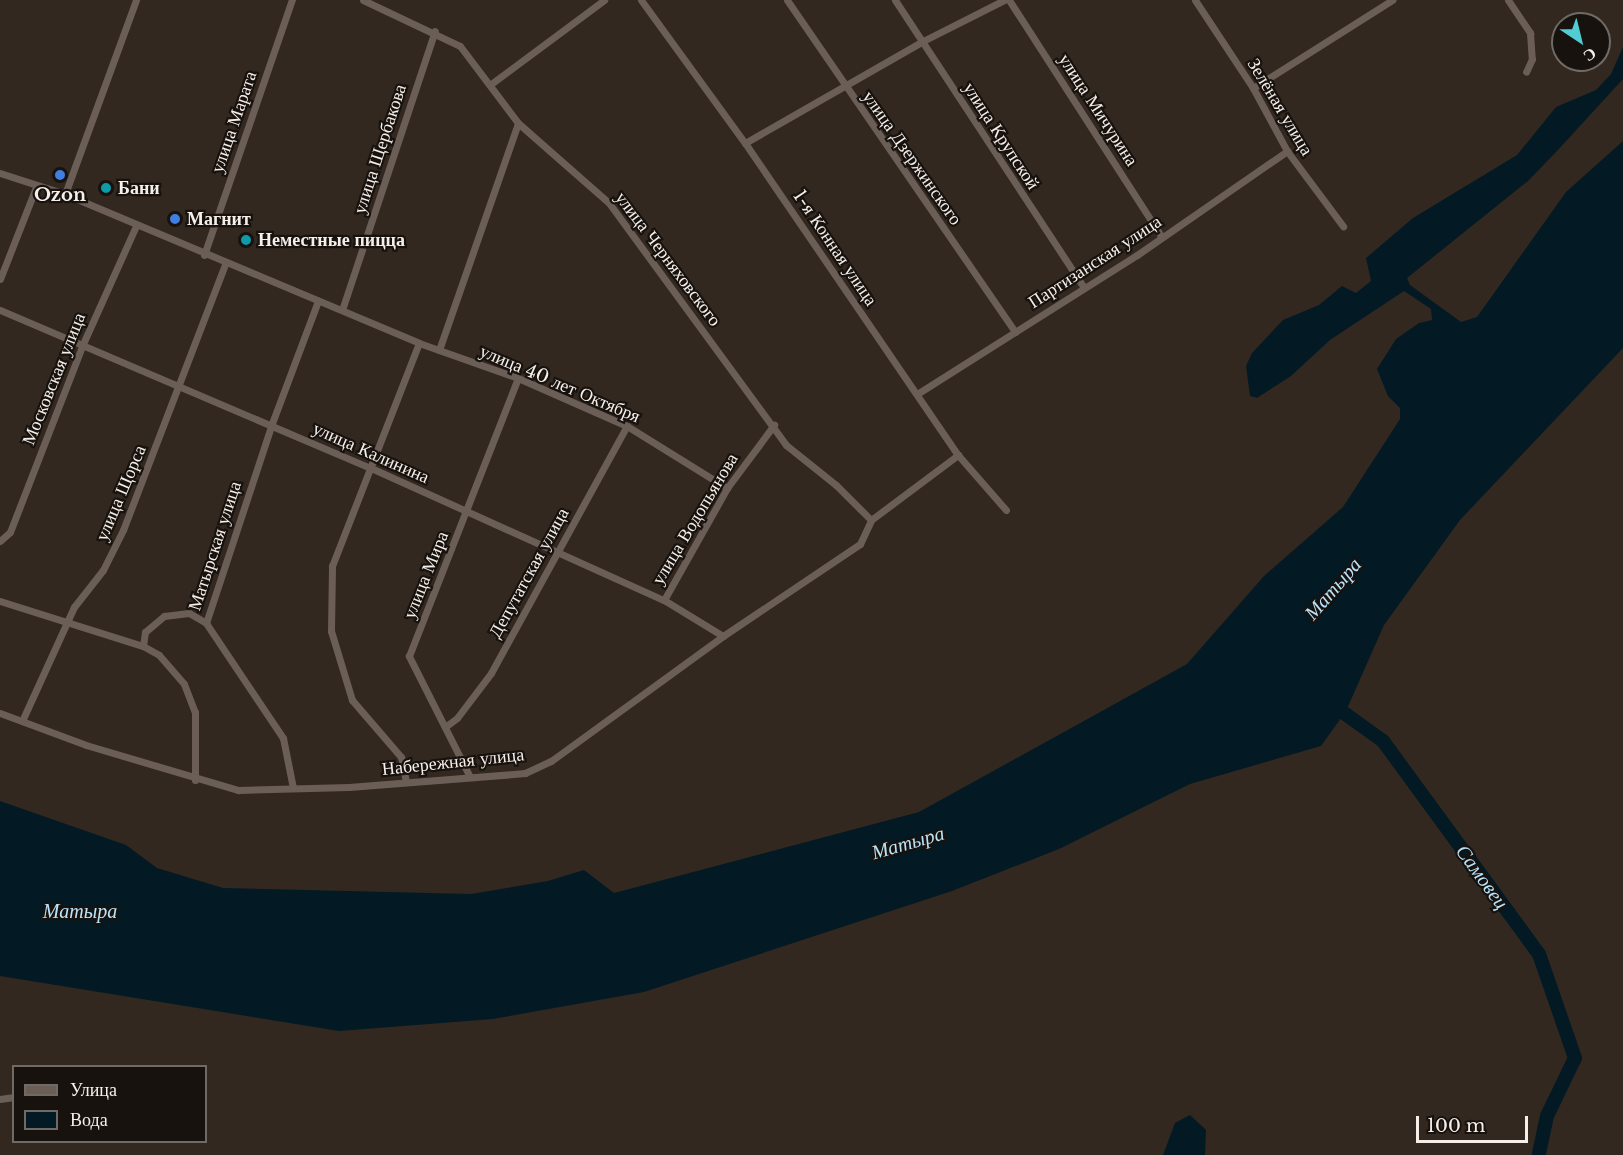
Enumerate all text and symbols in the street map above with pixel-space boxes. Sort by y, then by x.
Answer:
north arrow [1551,12,1611,72]
text: С [1580,44,1601,67]
street label: улица Мичурина [1054,50,1142,170]
street label: Зелёная улица [1243,55,1317,159]
street label: улица Марата [206,68,262,176]
street label: улица Крупской [958,78,1044,194]
street label: улица Щербакова [349,81,411,217]
street label: улица Дзержинского [858,87,966,229]
marker: Ozon [53,168,67,182]
place label: Бани [118,177,160,199]
marker: Бани [99,181,113,195]
place label: Ozon [34,184,86,206]
street label: 1-я Конная улица [788,186,882,310]
street label: улица Черняховского [610,188,726,330]
place label: Магнит [187,208,251,230]
street label: Партизанская улица [1024,211,1166,313]
marker: Магнит [168,212,182,226]
place label: Неместные пицца [258,229,405,251]
marker: Неместные пицца [239,233,253,247]
street label: Московская улица [18,310,90,448]
street label: улица 40 лет Октября [477,340,643,428]
street label: улица Калинина [309,418,433,488]
street label: улица Щорса [91,442,151,544]
street label: улица Водопьянова [647,449,743,589]
street label: Матырская улица [184,479,246,613]
street label: Депутатская улица [484,504,574,642]
street label: улица Мира [399,528,453,622]
water label: Матыра [1300,553,1366,625]
street label: Набережная улица [381,744,525,780]
water label: Матыра [869,821,947,865]
water label: Самовец [1451,840,1513,914]
water label: Матыра [43,899,117,923]
legend [12,1065,207,1143]
text: Улица [70,1079,117,1101]
scale bar [1419,1104,1532,1142]
text: Вода [70,1109,108,1131]
text: 100 m [1427,1115,1485,1137]

